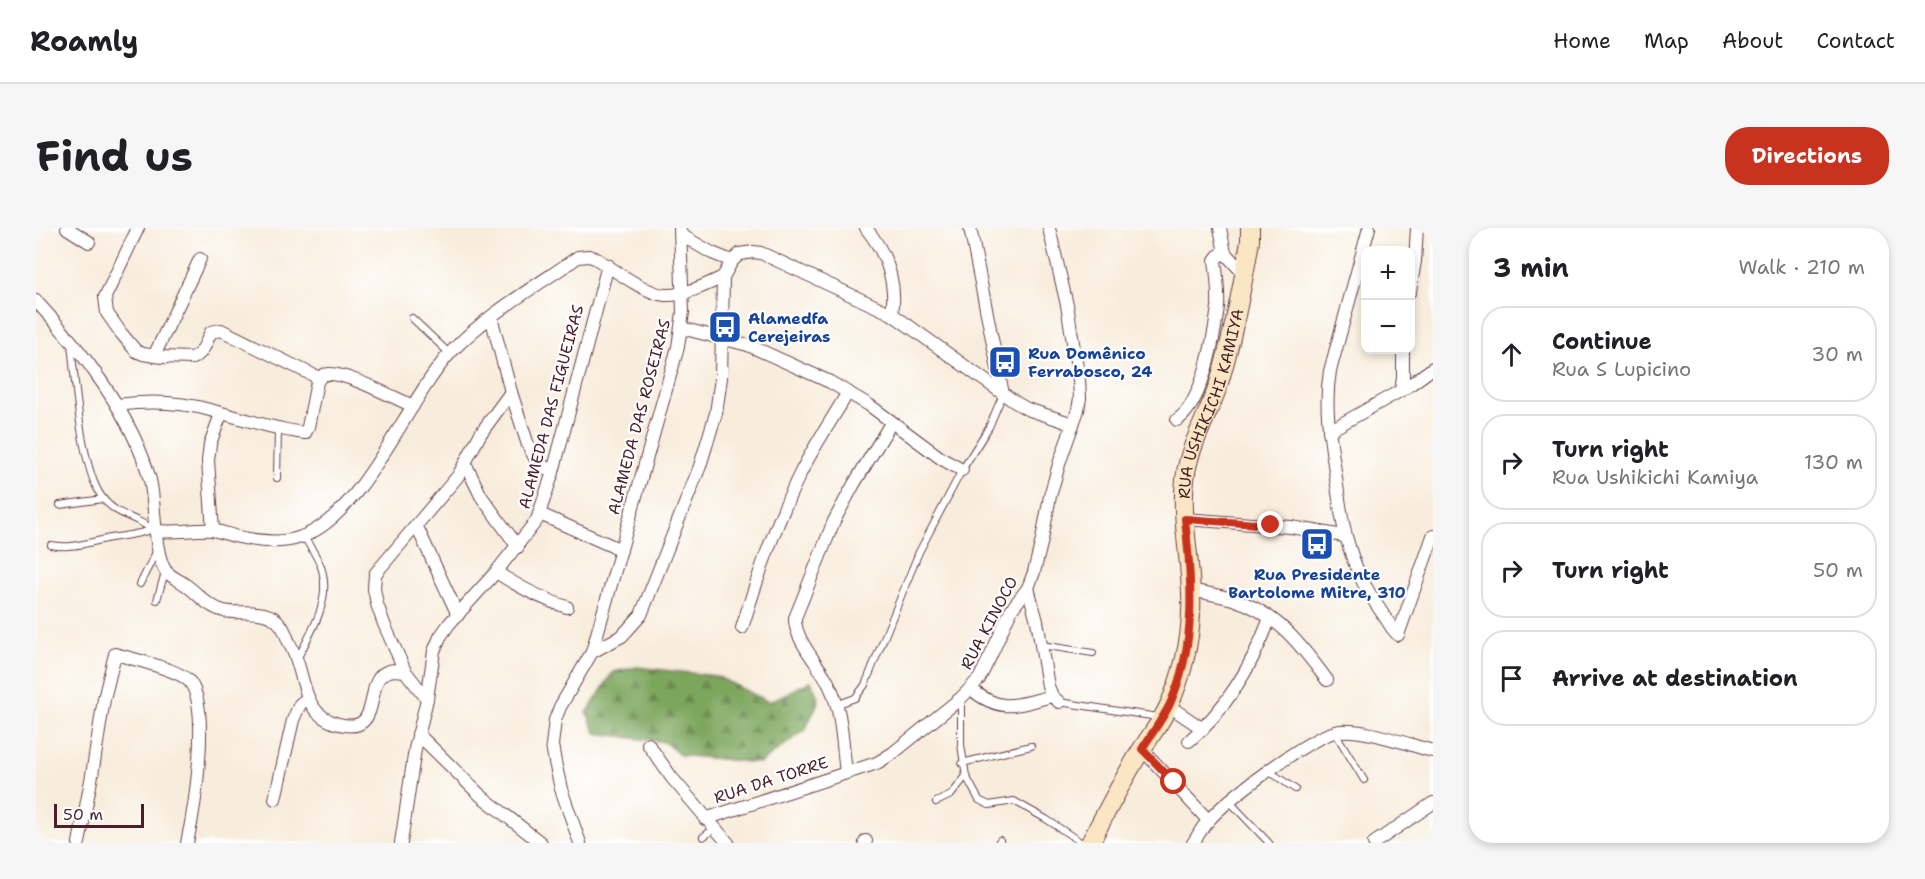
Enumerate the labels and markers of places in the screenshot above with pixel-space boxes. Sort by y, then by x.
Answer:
place label: Alamedfa Cerejeiras [748,308,831,347]
bus stop icon: Alamedfa Cerejeiras [707,309,743,345]
place label: Rua Domênico Ferrabosco, 24 [1028,343,1152,382]
bus stop icon: Rua Domênico Ferrabosco, 24 [987,344,1023,380]
bus stop icon: Rua Presidente Bartolome Mitre, 310 [1299,526,1335,562]
place label: Rua Presidente Bartolome Mitre, 310 [1228,564,1406,603]

